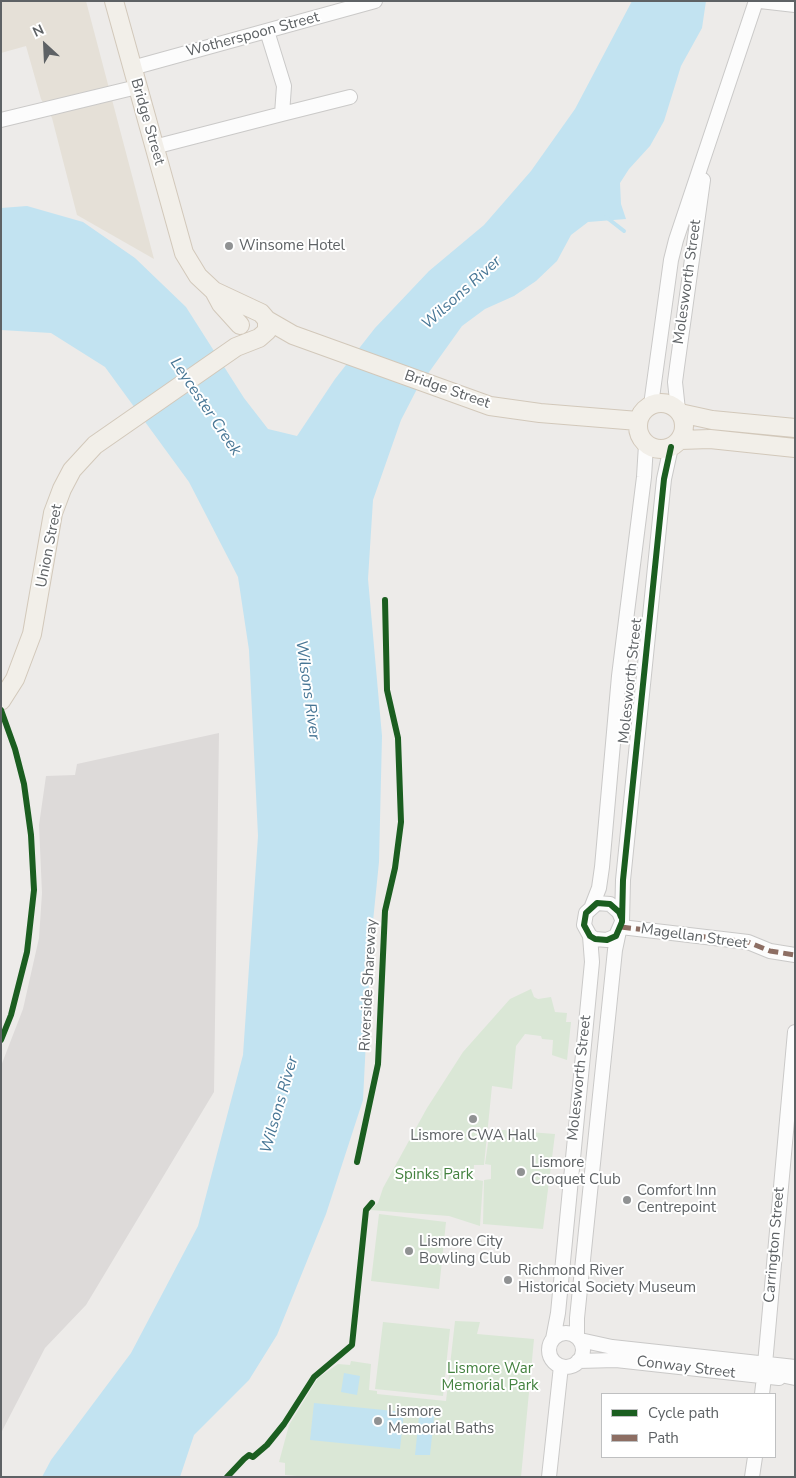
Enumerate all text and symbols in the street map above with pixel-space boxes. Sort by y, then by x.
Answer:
street label: Wotherspoon Street [185,9,321,61]
north arrow [20,20,70,70]
text: N [30,20,47,42]
street label: Bridge Street [126,77,168,167]
street label: Molesworth Street [670,218,706,346]
place label: Winsome Hotel [239,237,345,255]
marker: Winsome Hotel [223,240,235,252]
water label: Wilsons River [418,252,506,334]
water label: Leycester Creek [165,354,245,460]
street label: Bridge Street [402,367,492,413]
street label: Union Street [33,503,67,589]
street label: Molesworth Street [615,618,647,744]
water label: Wilsons River [291,639,323,741]
street label: Riverside Shareway [357,918,381,1052]
street label: Magellan Street [639,921,749,953]
street label: Molesworth Street [564,1015,596,1141]
water label: Wilsons River [257,1054,303,1156]
marker: Lismore CWA Hall [467,1113,479,1125]
place label: Lismore CWA Hall [410,1127,536,1145]
place label: Lismore Croquet Club [531,1154,621,1189]
park label: Spinks Park [395,1166,473,1184]
marker: Lismore Croquet Club [515,1166,527,1178]
place label: Comfort Inn Centrepoint [637,1182,717,1217]
street label: Carrington Street [761,1186,789,1304]
marker: Comfort Inn Centrepoint [621,1194,633,1206]
place label: Lismore City Bowling Club [419,1233,511,1268]
marker: Lismore City Bowling Club [403,1245,415,1257]
place label: Richmond River Historical Society Museum [518,1262,696,1297]
marker: Richmond River Historical Society Museum [502,1274,514,1286]
street label: Conway Street [636,1353,736,1383]
park label: Lismore War Memorial Park [441,1360,539,1395]
legend [601,1393,776,1458]
place label: Lismore Memorial Baths [388,1403,494,1438]
text: Cycle path [648,1403,719,1423]
marker: Lismore Memorial Baths [372,1415,384,1427]
text: Path [648,1428,679,1448]

